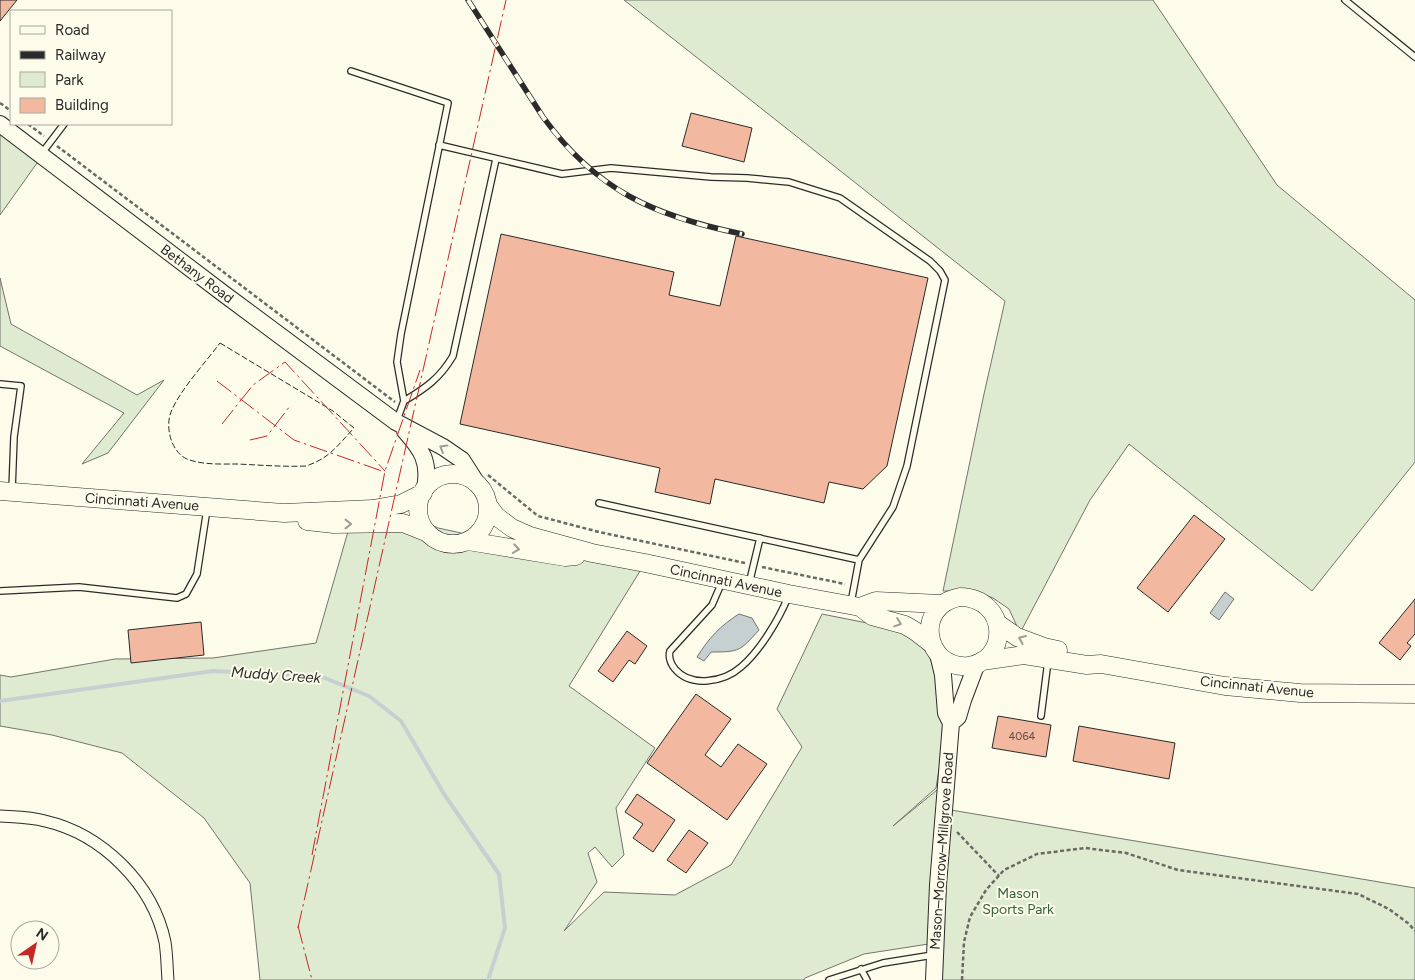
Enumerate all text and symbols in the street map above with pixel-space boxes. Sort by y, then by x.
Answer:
legend [10,10,172,125]
text: Road [55,21,90,39]
text: Railway [55,46,106,64]
text: Park [55,71,84,89]
text: Building [55,96,109,114]
street label: Bethany Road [157,241,237,307]
one-way arrow [440,444,449,454]
street label: Cincinnati Avenue [84,490,200,514]
one-way arrow [344,518,352,529]
one-way arrow [512,543,520,554]
street label: Cincinnati Avenue [668,561,784,601]
one-way arrow [893,617,901,627]
one-way arrow [1018,634,1027,645]
water label: Muddy Creek [231,663,322,687]
street label: Cincinnati Avenue [1199,673,1315,701]
house number: 4064 [1009,730,1036,743]
street label: Mason–Morrow–Millgrove Road [927,752,957,950]
park label: Mason Sports Park [982,885,1054,918]
north arrow [10,920,60,970]
text: N [33,925,51,945]

